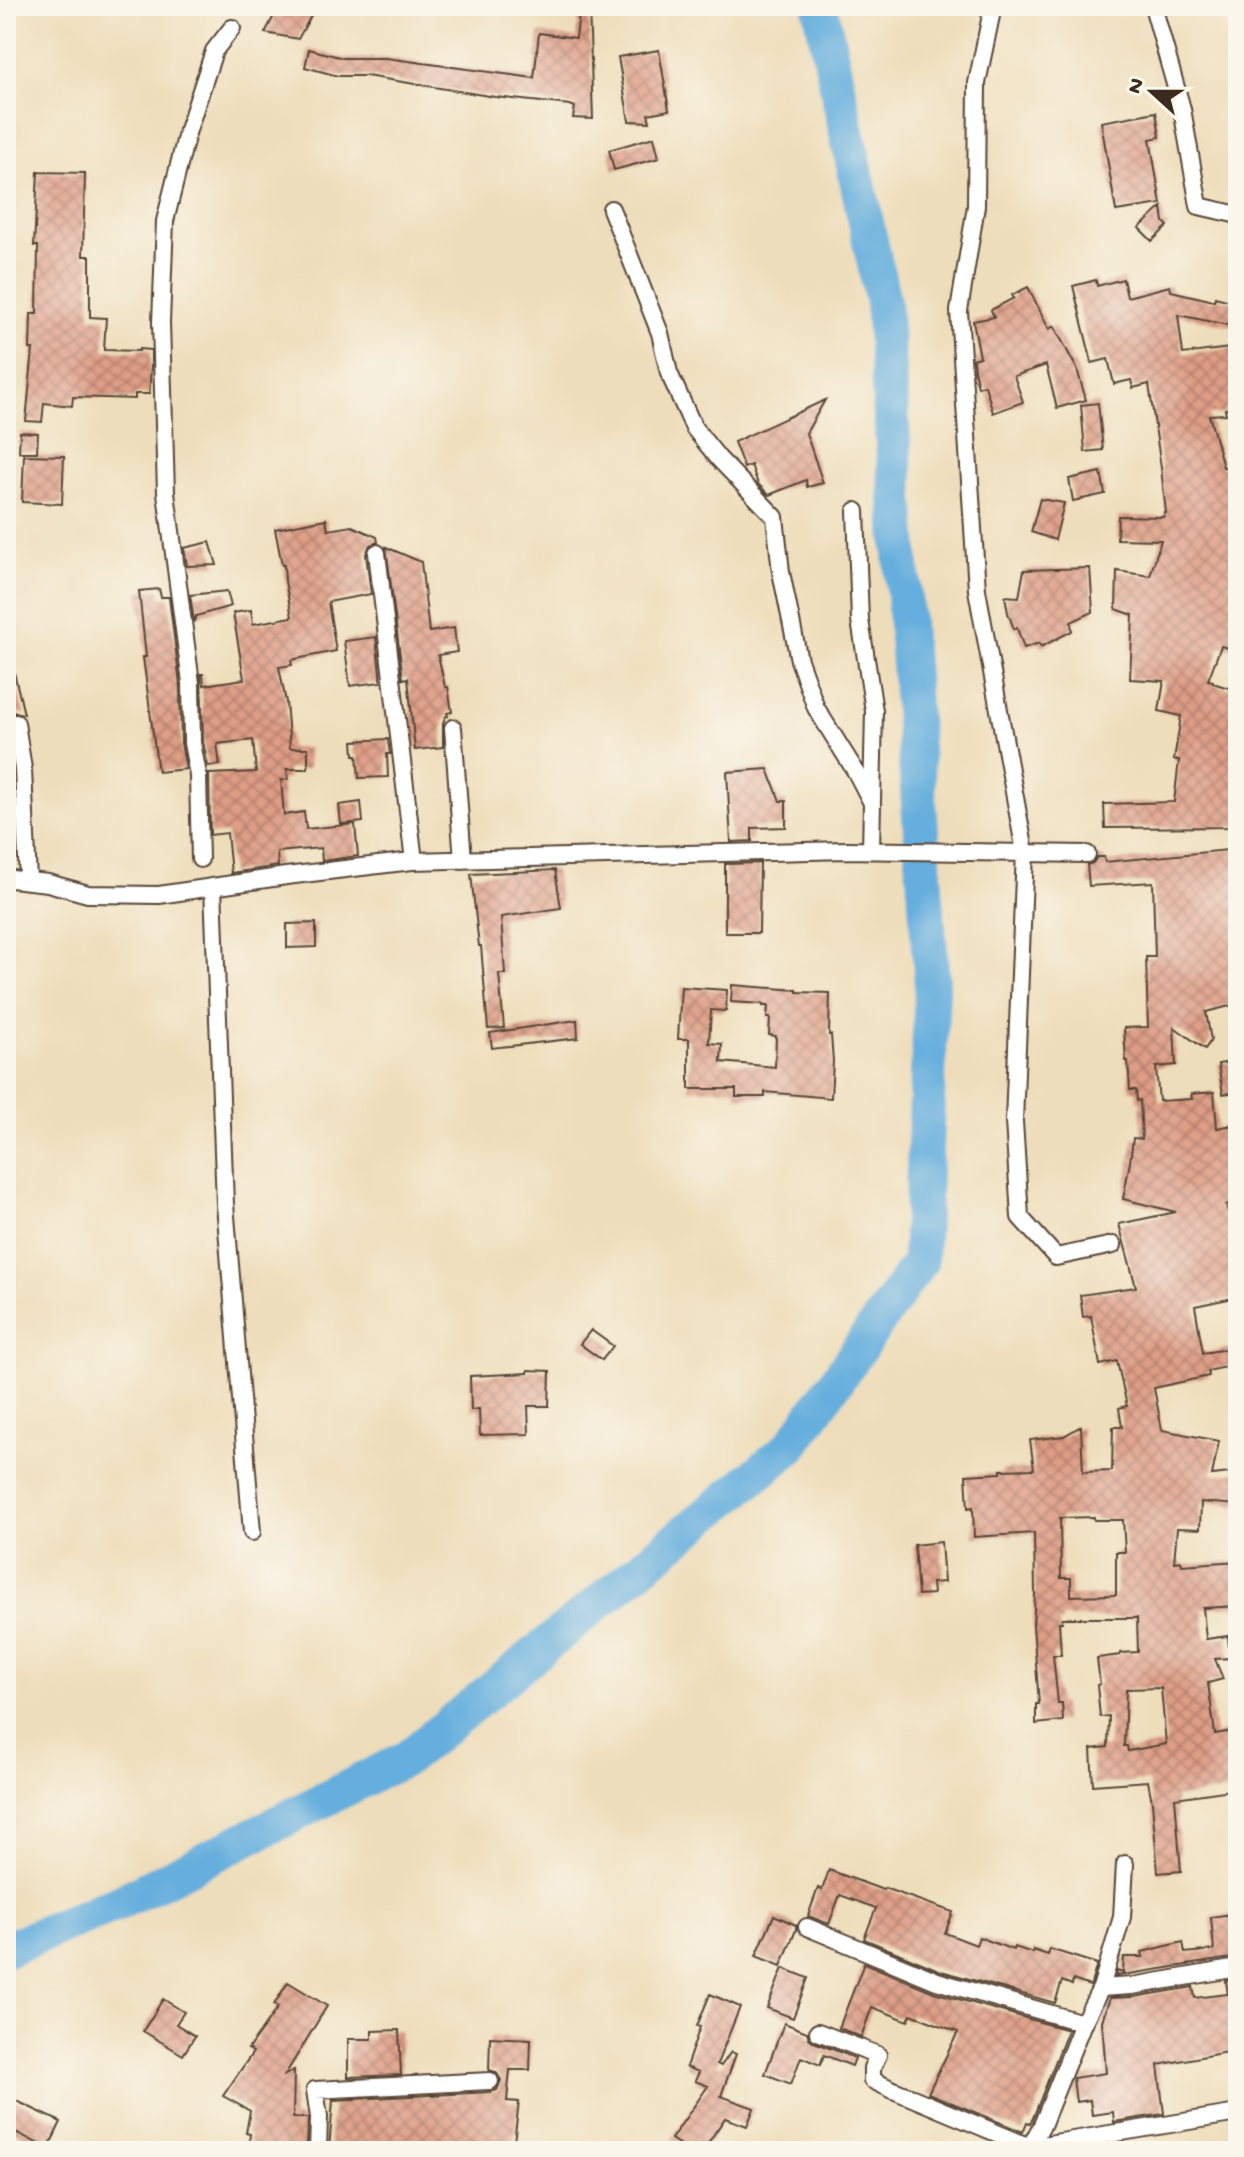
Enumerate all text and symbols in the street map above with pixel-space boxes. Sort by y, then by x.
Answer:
north arrow [1112,52,1192,132]
text: N [1122,75,1152,98]

